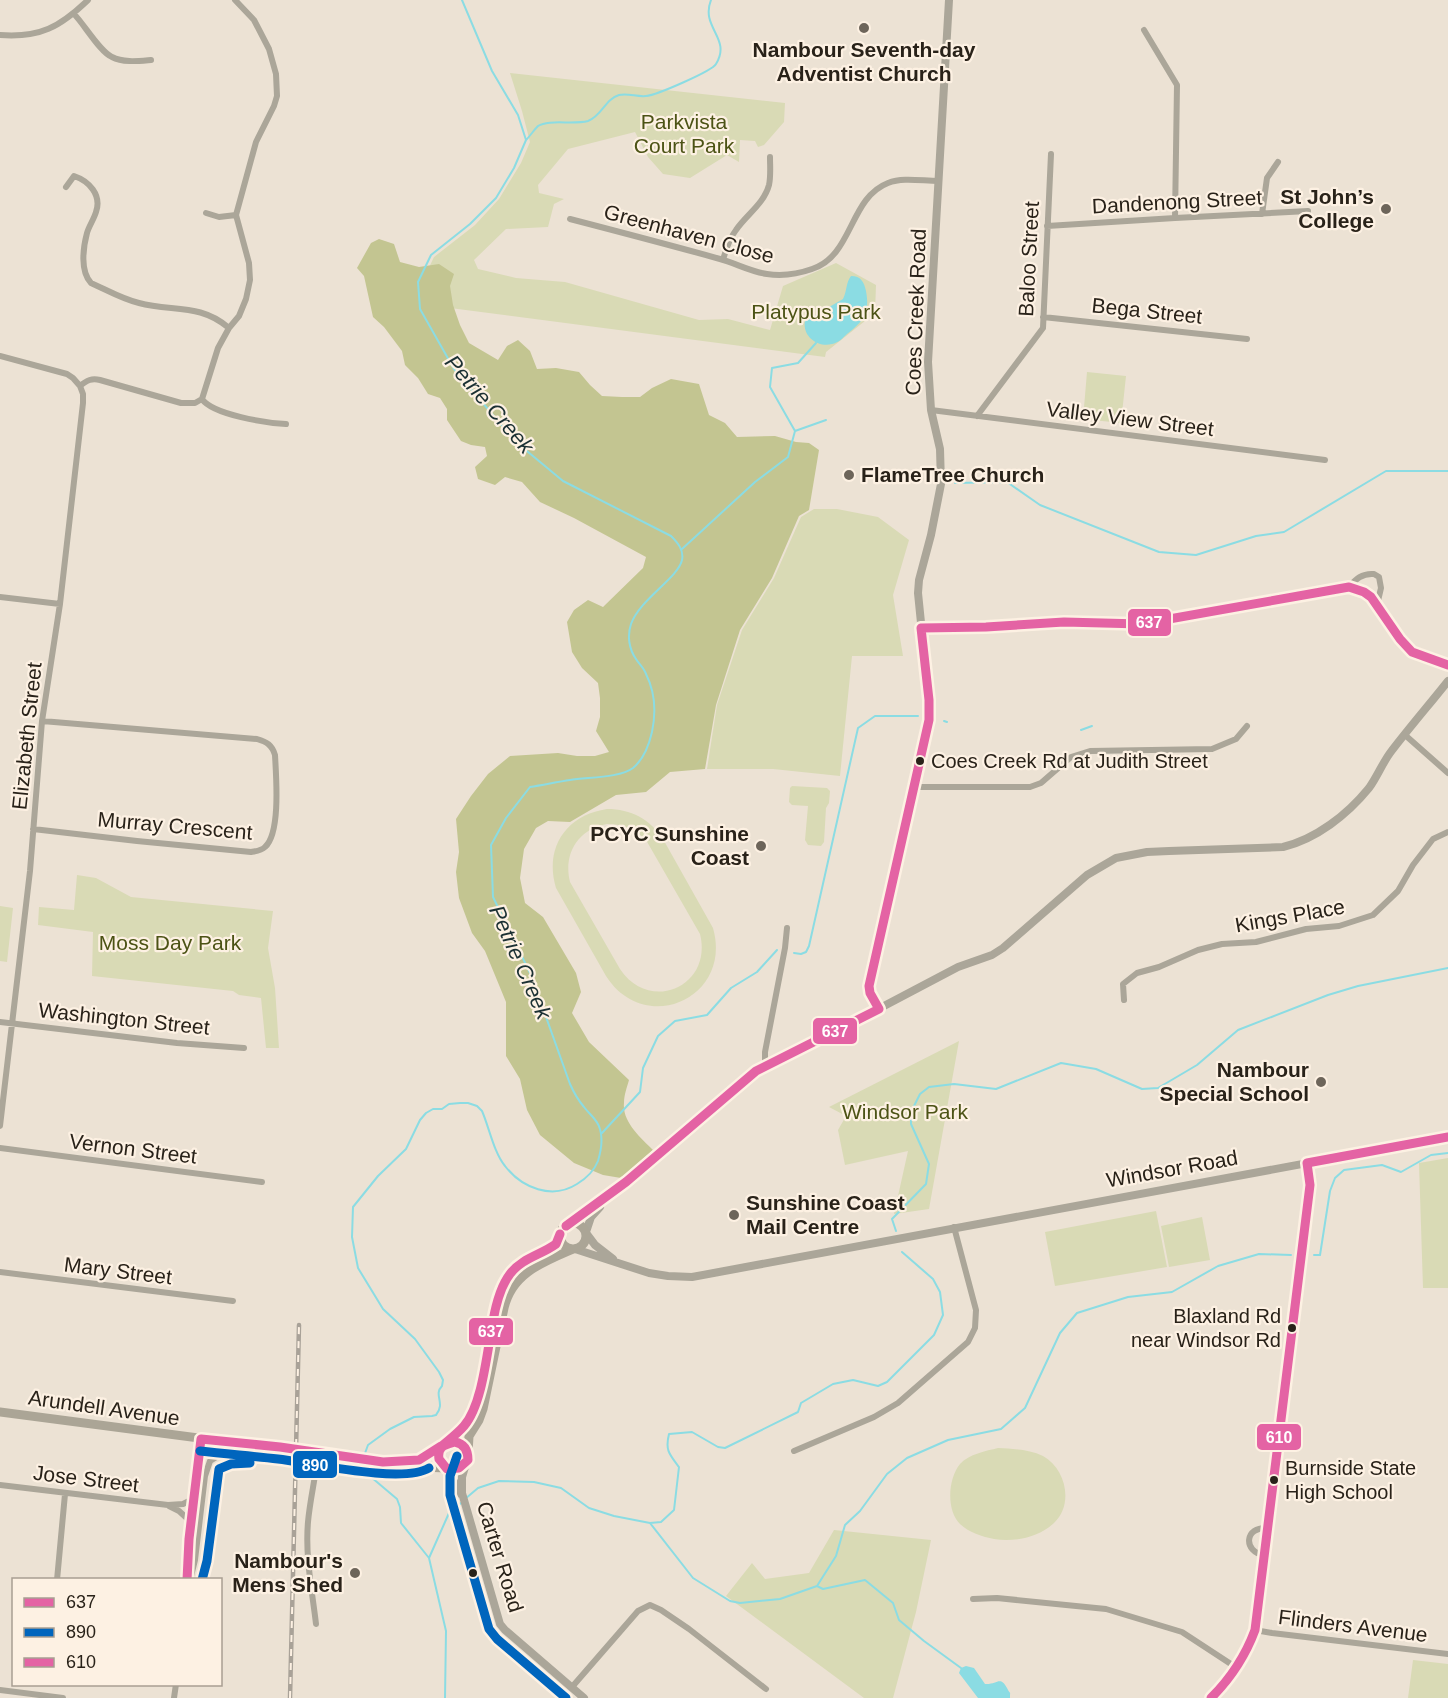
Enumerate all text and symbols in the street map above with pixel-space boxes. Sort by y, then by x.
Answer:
marker: Nambour Seventh-day Adventist Church [857,21,871,35]
place label: Nambour Seventh-day Adventist Church [753,38,976,85]
park label: Parkvista Court Park [634,110,735,157]
place label: St John’s College [1280,185,1374,232]
street label: Dandenong Street [1091,186,1263,217]
street label: Greenhaven Close [602,200,777,267]
street label: Baloo Street [1014,201,1043,317]
marker: St John’s College [1379,202,1393,216]
street label: Coes Creek Road [901,228,930,396]
street label: Bega Street [1091,293,1204,328]
park label: Platypus Park [751,300,881,323]
water label: Petrie Creek [440,350,540,459]
street label: Valley View Street [1045,397,1215,440]
place label: FlameTree Church [861,463,1044,486]
marker: FlameTree Church [842,468,856,482]
line badge: 637 [1127,608,1172,637]
text: 637 [1136,614,1162,631]
street label: Elizabeth Street [7,661,46,811]
place label: Coes Creek Rd at Judith Street [931,750,1208,772]
marker: Coes Creek Rd at Judith Street [914,755,926,767]
street label: Murray Crescent [97,807,254,844]
place label: PCYC Sunshine Coast [590,822,749,869]
marker: PCYC Sunshine Coast [754,839,768,853]
street label: Kings Place [1233,895,1347,936]
water label: Petrie Creek [484,901,557,1024]
park label: Moss Day Park [99,931,242,954]
street label: Washington Street [37,998,211,1039]
line badge: 637 [812,1017,858,1045]
text: 637 [822,1023,848,1040]
place label: Nambour Special School [1160,1058,1309,1105]
marker: Nambour Special School [1314,1075,1328,1089]
park label: Windsor Park [842,1100,969,1123]
street label: Vernon Street [68,1129,198,1168]
street label: Windsor Road [1104,1146,1239,1191]
place label: Sunshine Coast Mail Centre [746,1191,905,1238]
marker: Sunshine Coast Mail Centre [727,1208,741,1222]
street label: Mary Street [63,1252,173,1289]
place label: Blaxland Rd near Windsor Rd [1131,1305,1281,1351]
line badge: 637 [468,1317,514,1346]
marker: Blaxland Rd near Windsor Rd [1286,1322,1298,1334]
text: 637 [478,1323,504,1340]
street label: Arundell Avenue [27,1385,181,1430]
line badge: 610 [1256,1423,1302,1451]
text: 610 [1266,1429,1292,1446]
line badge: 890 [292,1450,338,1479]
text: 890 [302,1457,328,1474]
place label: Burnside State High School [1285,1457,1416,1503]
street label: Jose Street [32,1461,140,1496]
marker: Burnside State High School [1268,1474,1280,1486]
street label: Carter Road [473,1499,528,1615]
place label: Nambour's Mens Shed [232,1549,343,1596]
marker: Nambour's Mens Shed [348,1566,362,1580]
unlabelled marker [467,1567,479,1579]
legend [12,1578,222,1686]
text: 637 [66,1592,96,1612]
street label: Flinders Avenue [1277,1605,1429,1646]
text: 890 [66,1622,96,1642]
text: 610 [66,1652,96,1672]

